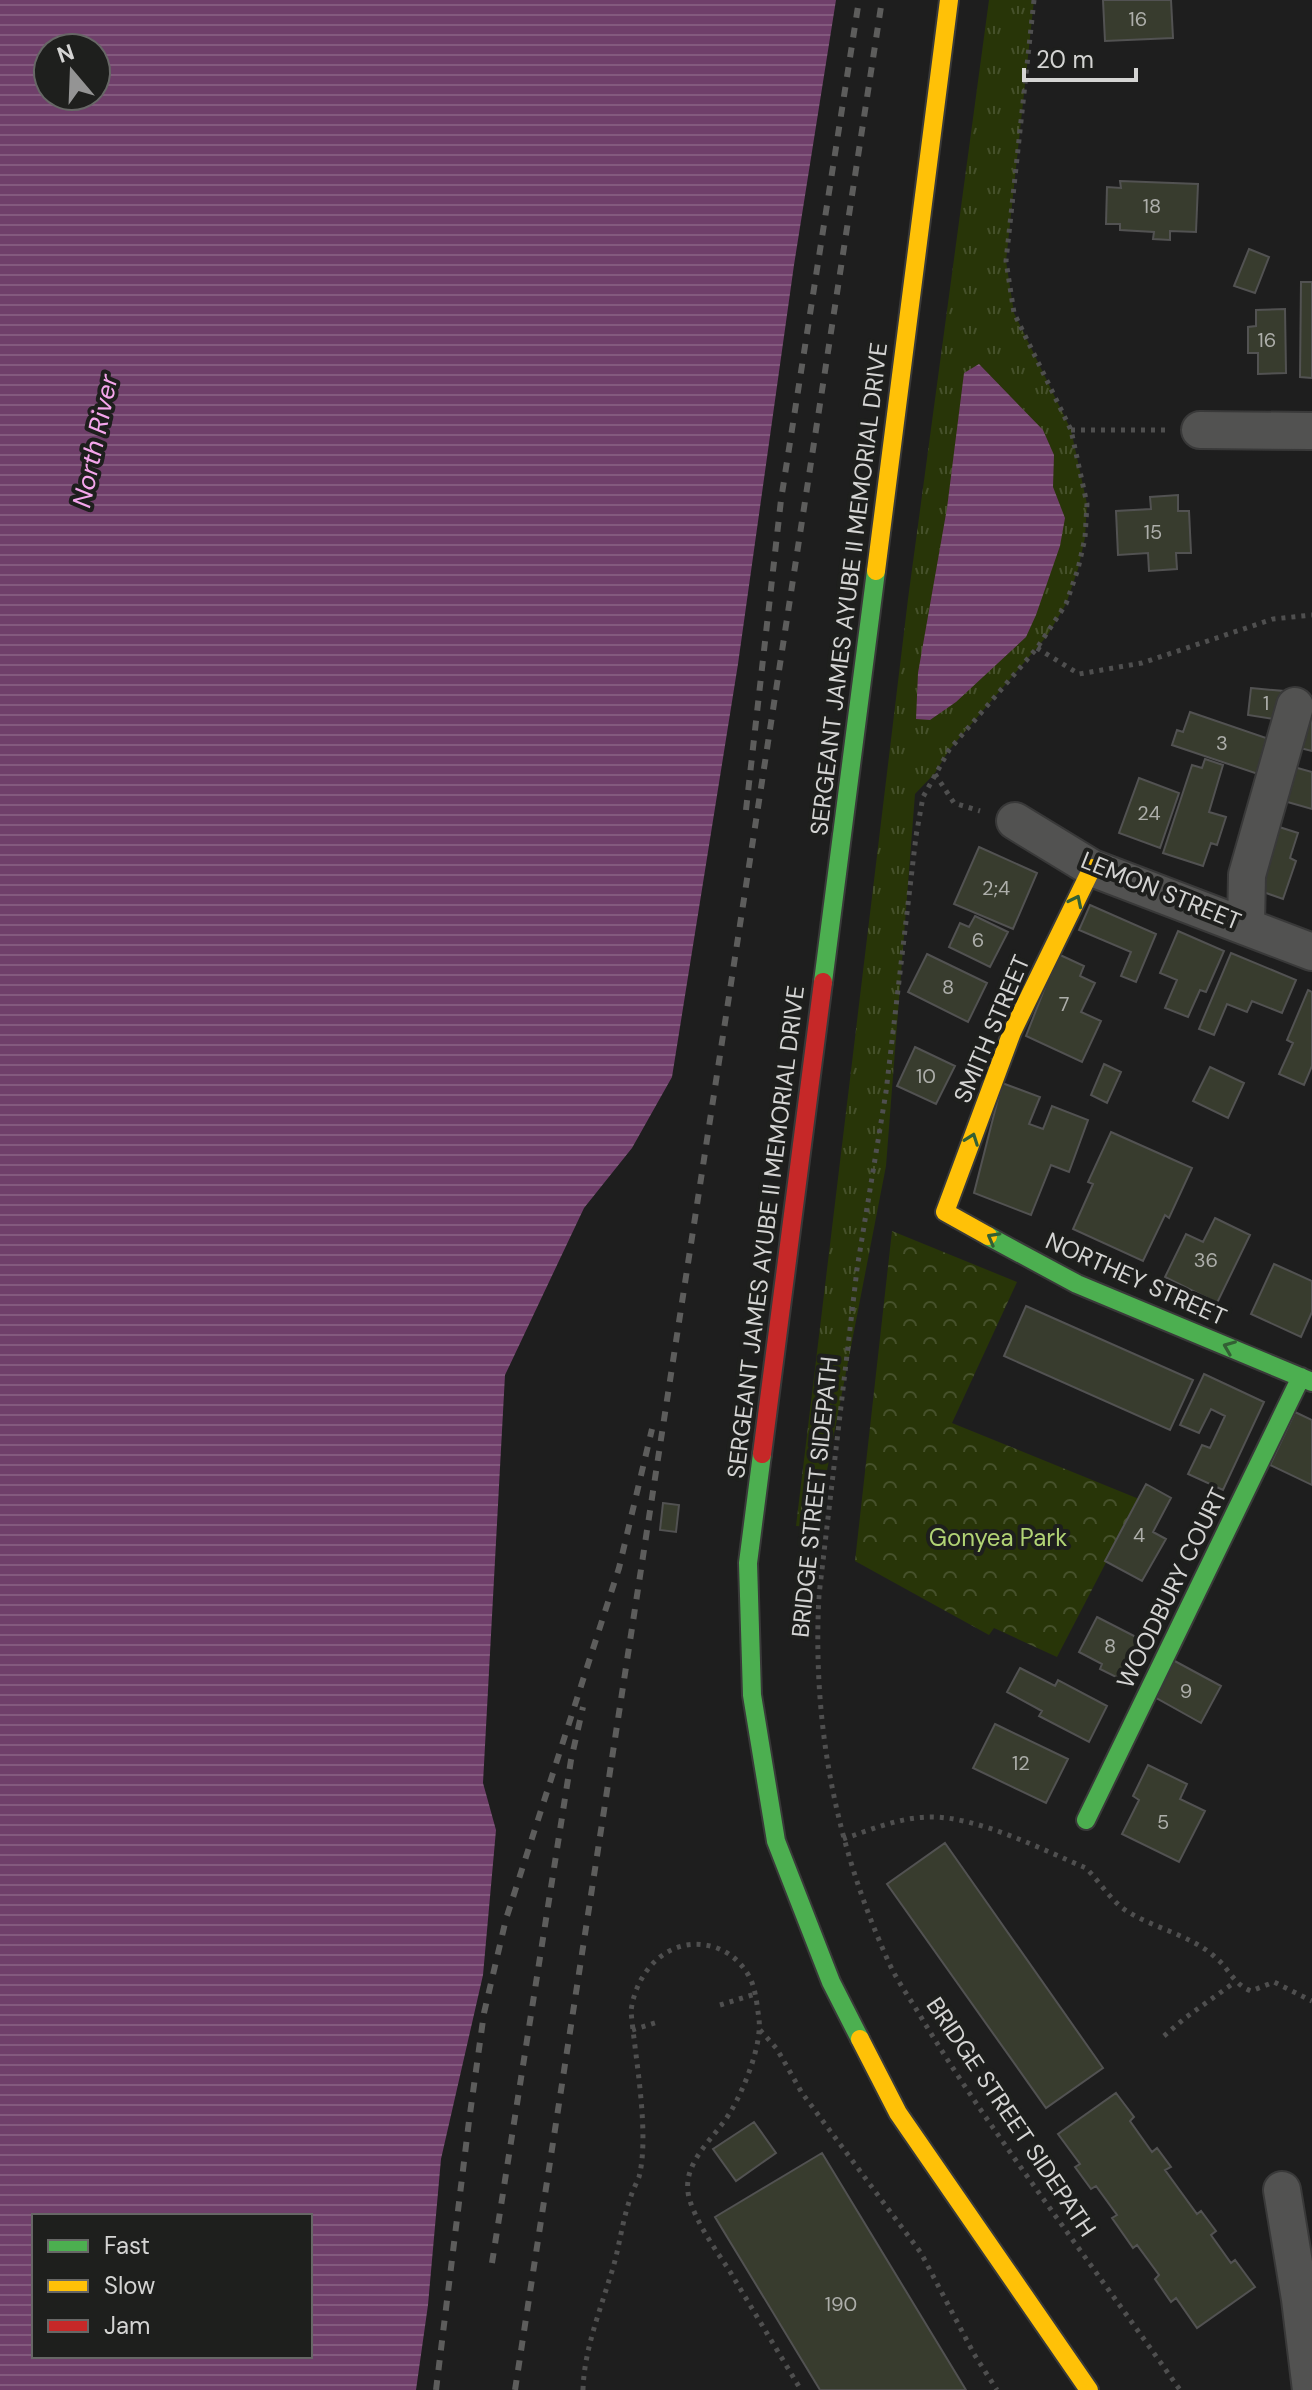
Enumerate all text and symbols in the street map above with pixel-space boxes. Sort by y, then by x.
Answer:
house number: 16 [1129,6,1147,32]
north arrow [32,32,112,112]
scale bar [1024,32,1136,82]
text: N [53,37,78,70]
text: 20 m [1036,44,1094,75]
house number: 18 [1143,193,1161,219]
house number: 16 [1258,327,1276,353]
street label: SERGEANT JAMES AYUBE II MEMORIAL DRIVE [803,341,894,837]
water label: North River [64,370,126,511]
house number: 15 [1144,519,1162,545]
house number: 1 [1263,690,1269,716]
house number: 3 [1216,730,1228,756]
house number: 24 [1137,800,1161,826]
street label: LEMON STREET [1077,844,1246,937]
house number: 2;4 [982,875,1010,901]
one-way arrow [1066,894,1082,909]
house number: 6 [972,927,984,953]
street label: SMITH STREET [946,950,1037,1107]
house number: 8 [942,974,954,1000]
street label: SERGEANT JAMES AYUBE II MEMORIAL DRIVE [720,984,811,1480]
house number: 7 [1059,991,1069,1017]
house number: 10 [916,1063,936,1089]
one-way arrow [962,1133,979,1147]
street label: NORTHEY STREET [1041,1225,1232,1332]
one-way arrow [987,1233,1001,1248]
house number: 36 [1194,1247,1218,1273]
one-way arrow [1223,1341,1237,1357]
street label: BRIDGE STREET SIDEPATH [784,1355,845,1639]
street label: WOODBURY COURT [1109,1482,1234,1693]
park label: Gonyea Park [929,1522,1067,1553]
house number: 4 [1133,1522,1145,1548]
house number: 8 [1104,1633,1116,1659]
house number: 9 [1180,1678,1192,1704]
house number: 12 [1012,1750,1030,1776]
house number: 5 [1157,1809,1169,1835]
street label: BRIDGE STREET SIDEPATH [920,1991,1103,2242]
legend [32,2214,312,2358]
text: Fast [104,2230,150,2261]
text: Slow [104,2270,155,2301]
house number: 190 [825,2291,857,2317]
text: Jam [104,2310,150,2341]

